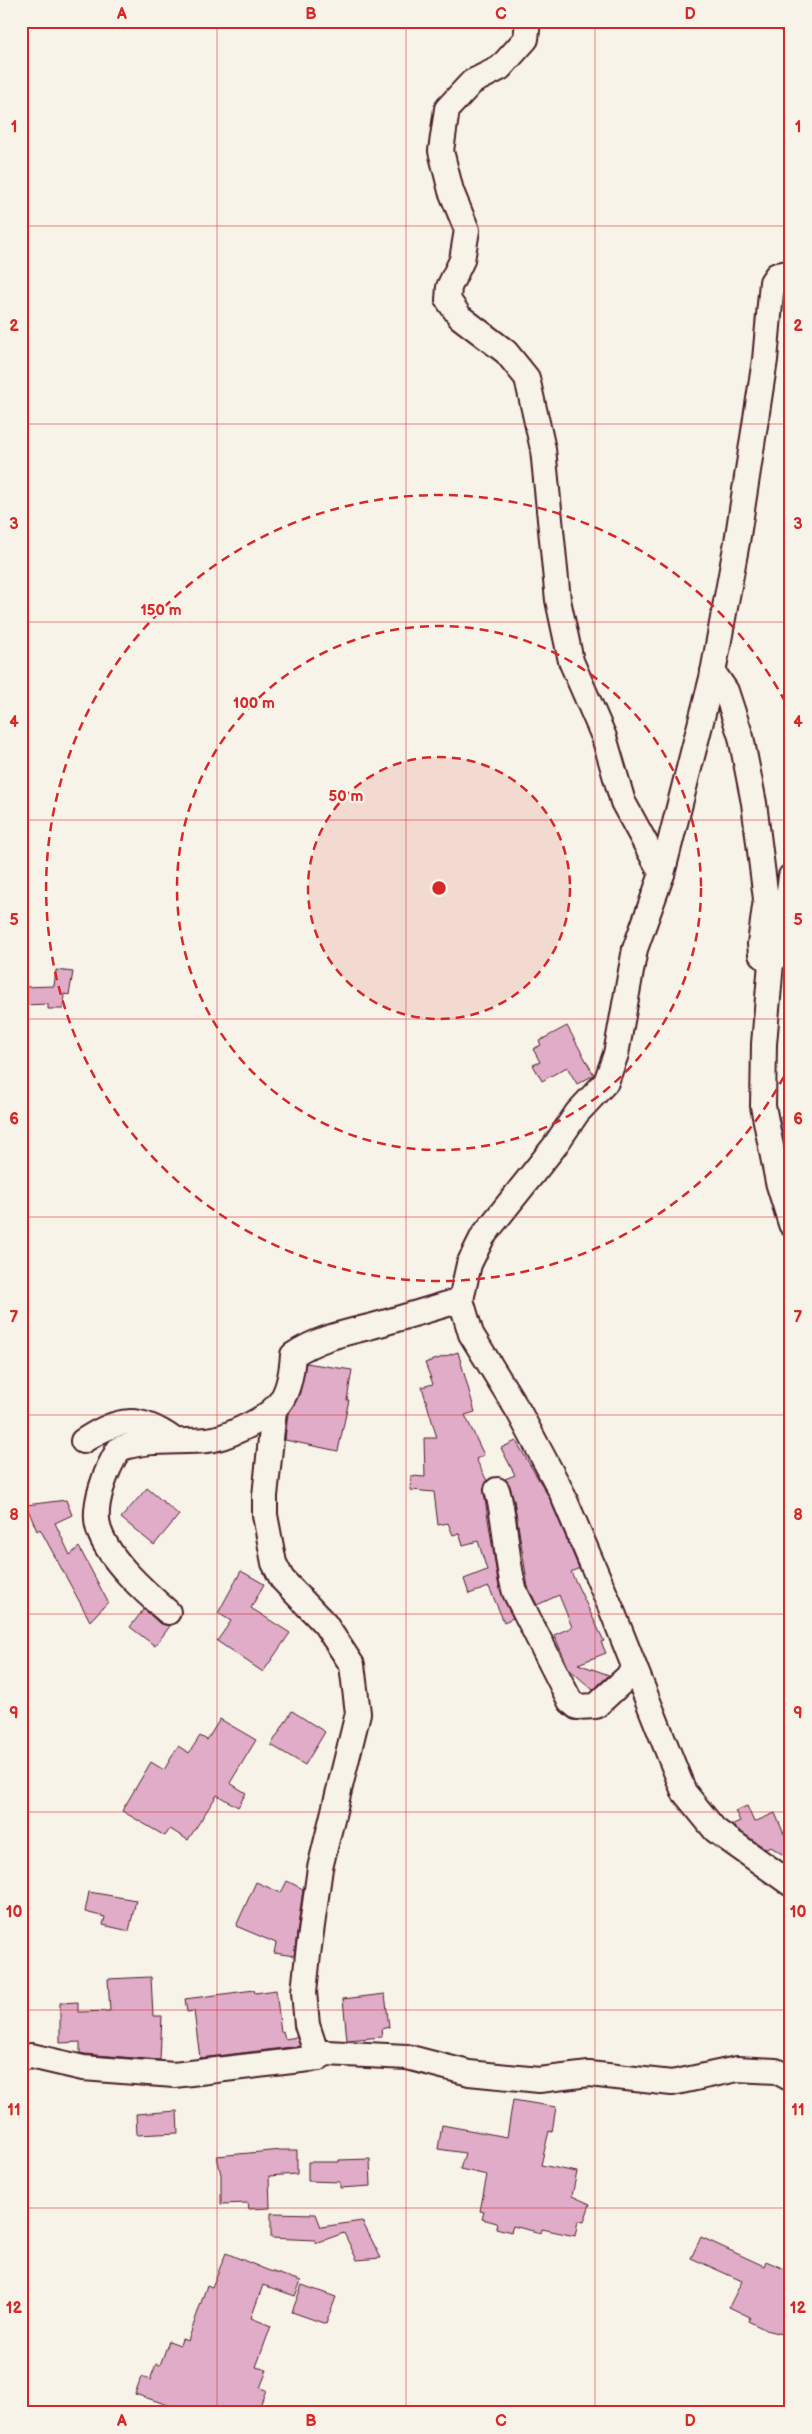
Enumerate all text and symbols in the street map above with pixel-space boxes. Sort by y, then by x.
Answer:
text: A [116,5,127,24]
text: B [305,5,317,24]
text: C [495,5,507,24]
text: D [684,5,696,24]
text: 1 [11,118,17,137]
text: 1 [795,118,801,137]
text: 2 [9,317,19,336]
text: 2 [793,317,803,336]
text: 3 [9,515,19,534]
text: 3 [793,515,803,534]
text: 150 m [140,601,182,620]
text: 100 m [233,694,275,713]
text: 4 [9,713,19,732]
text: 4 [793,713,803,732]
text: 50 m [329,787,364,806]
centre of rings [430,879,448,897]
text: 5 [9,911,19,930]
text: 5 [793,911,803,930]
text: 6 [9,1110,19,1129]
text: 6 [793,1110,803,1129]
text: 7 [10,1308,19,1327]
text: 7 [794,1308,803,1327]
text: 8 [9,1506,19,1525]
text: 8 [793,1506,803,1525]
text: 9 [9,1704,19,1723]
text: 9 [793,1704,803,1723]
text: 10 [6,1903,22,1922]
text: 10 [790,1903,806,1922]
text: 11 [7,2101,21,2120]
text: 11 [791,2101,805,2120]
text: 12 [6,2299,23,2318]
text: 12 [790,2299,807,2318]
text: A [116,2412,127,2431]
text: B [305,2412,317,2431]
text: C [495,2412,507,2431]
text: D [684,2412,696,2431]

